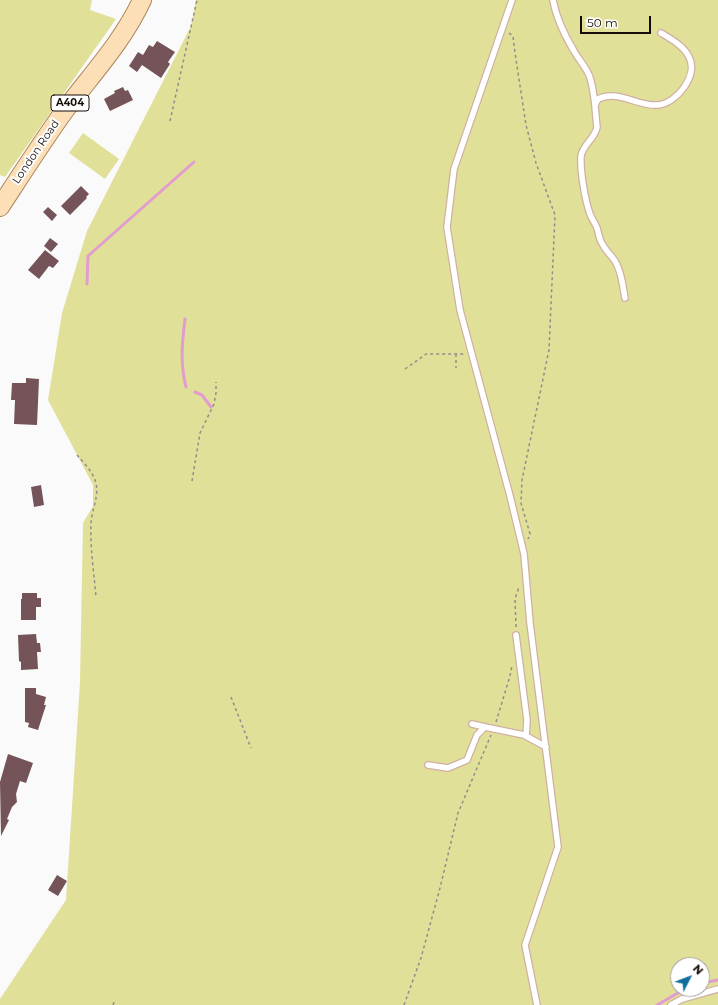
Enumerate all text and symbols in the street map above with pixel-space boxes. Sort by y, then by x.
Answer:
scale bar [582,8,653,34]
text: 50 m [587,15,618,30]
road number: A404 [51,95,89,111]
street label: London Road [10,118,62,186]
north arrow [670,957,710,997]
text: N [690,962,706,978]

